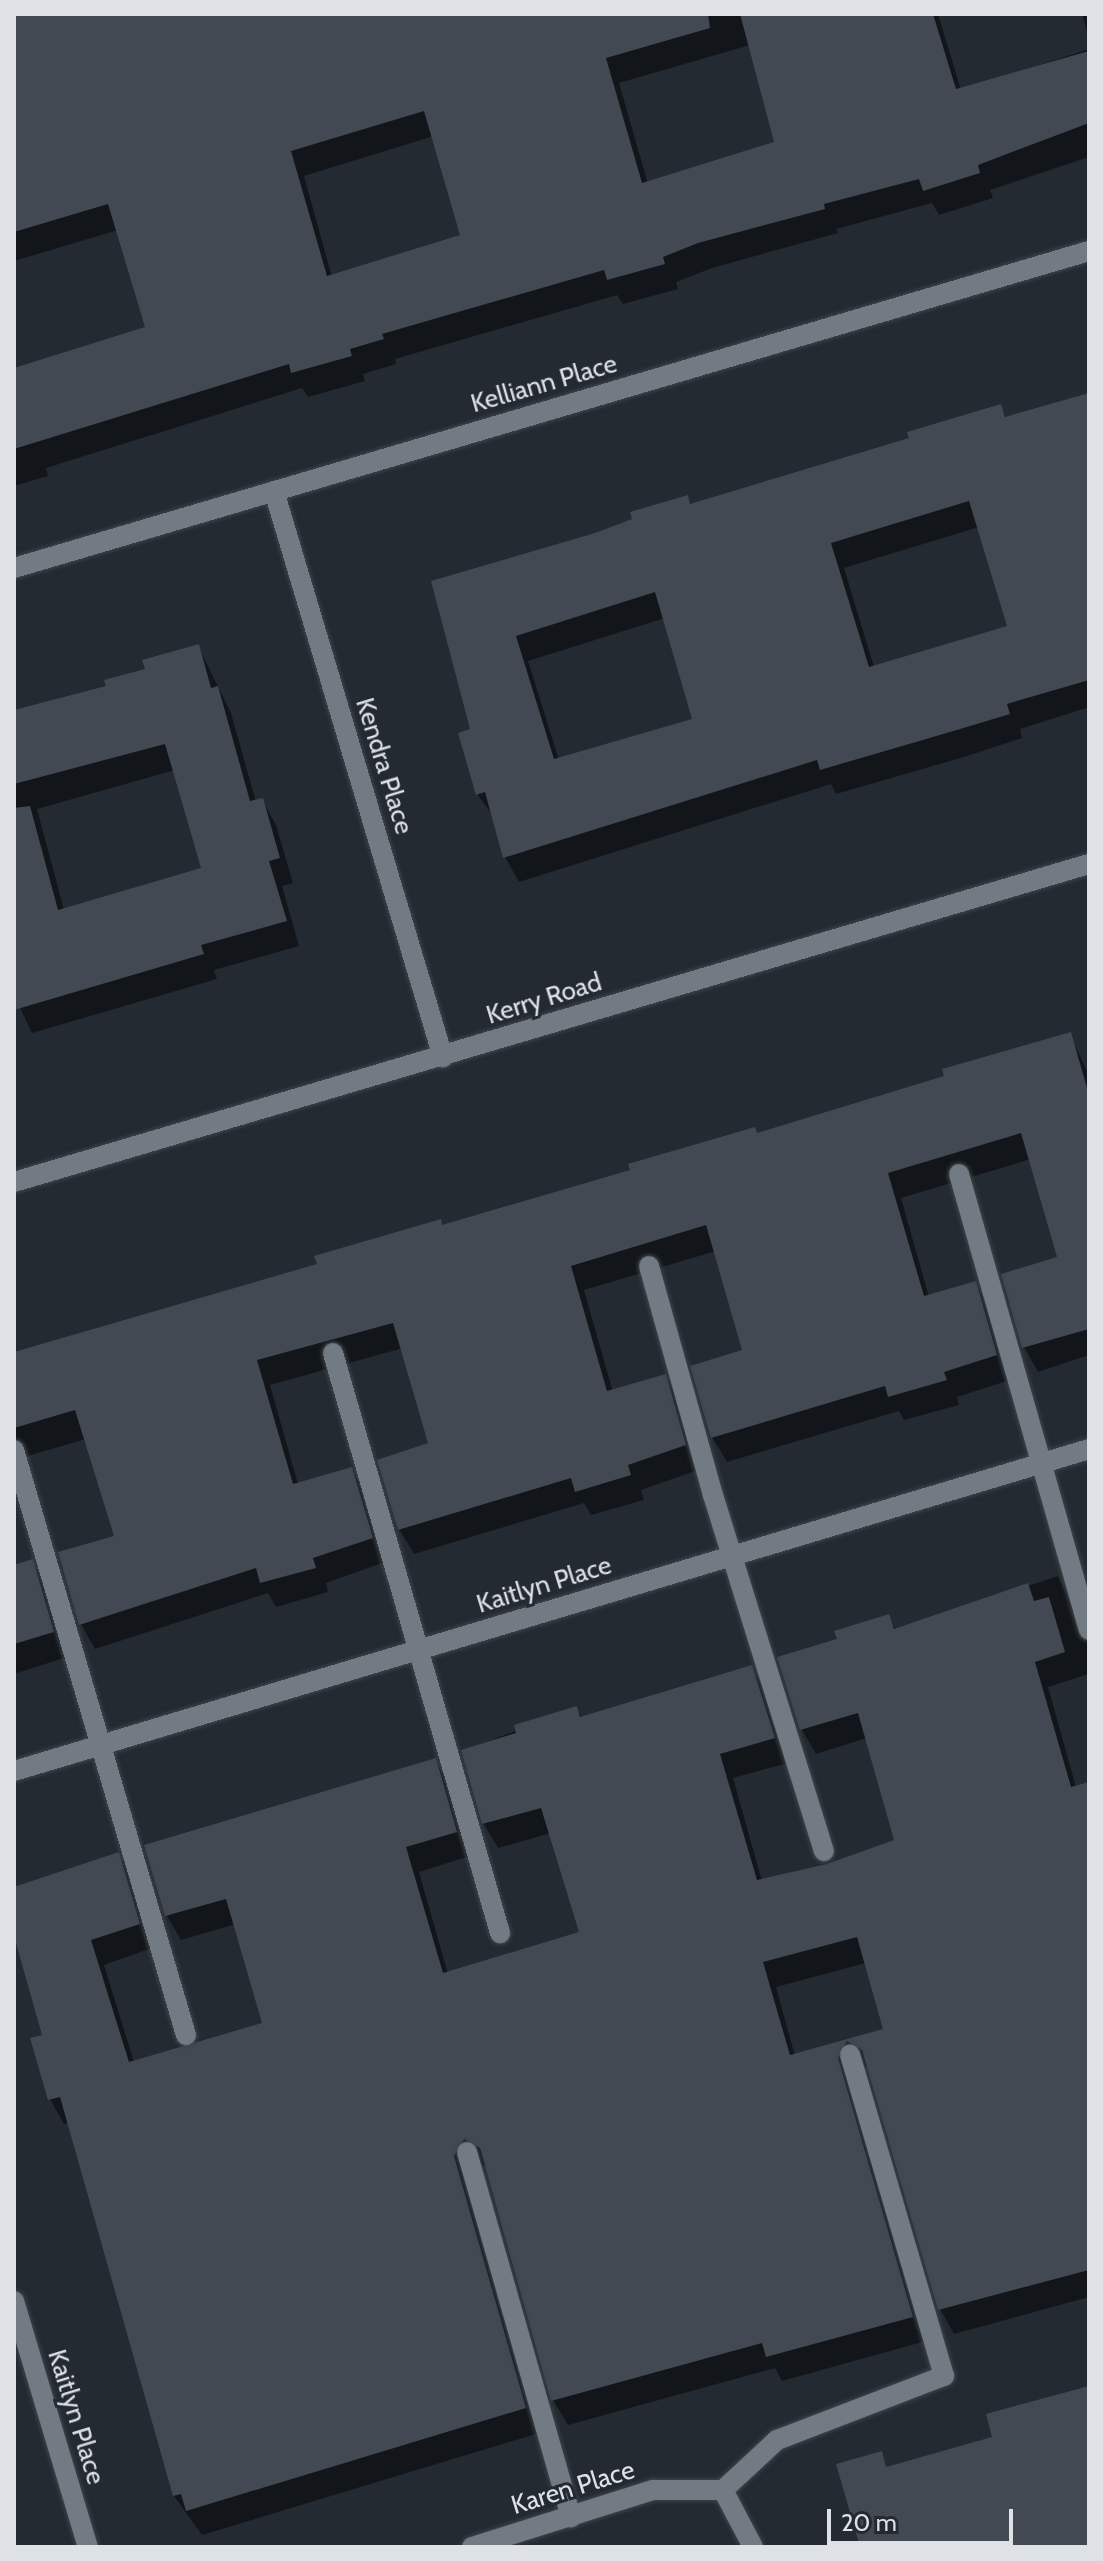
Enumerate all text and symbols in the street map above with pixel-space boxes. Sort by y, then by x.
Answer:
street label: Kelliann Place [467,348,621,420]
street label: Kendra Place [349,694,419,838]
street label: Kerry Road [483,967,605,1031]
street label: Kaitlyn Place [473,1550,615,1620]
street label: Kaitlyn Place [41,2346,111,2488]
street label: Karen Place [508,2455,638,2521]
scale bar [831,2493,1017,2543]
text: 20 m [841,2508,897,2537]

